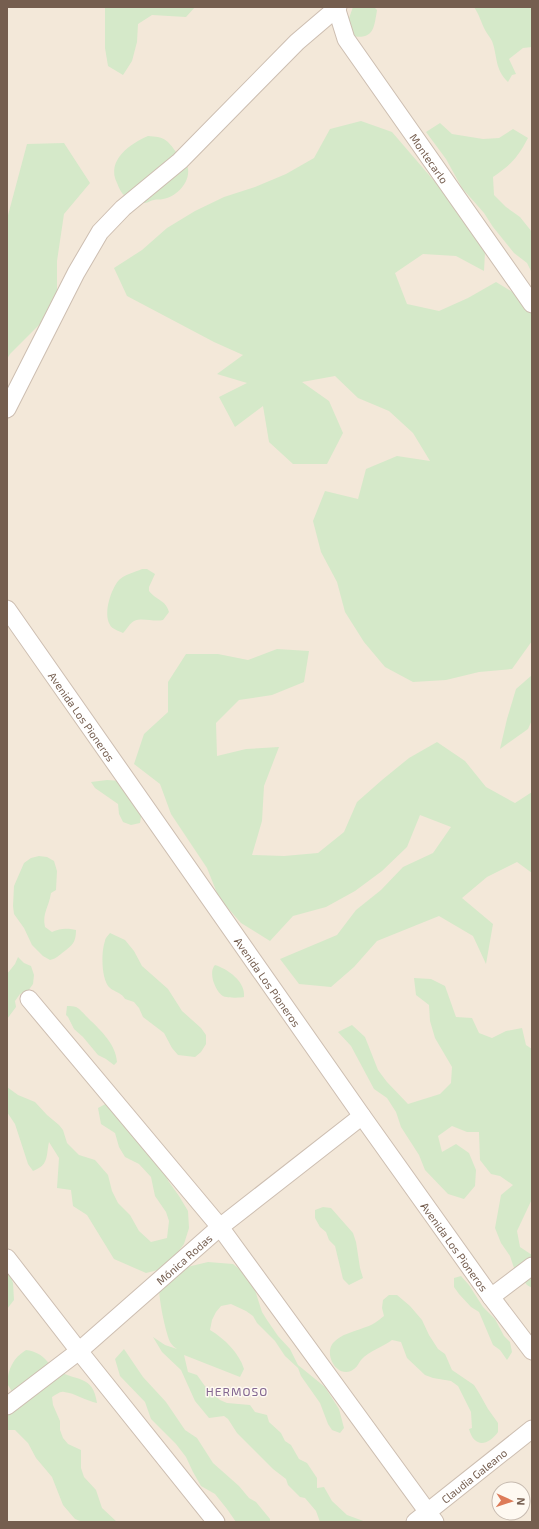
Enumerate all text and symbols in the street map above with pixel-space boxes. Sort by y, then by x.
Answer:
street label: Montecarlo [408,131,452,185]
street label: Avenida Los Pioneros [46,669,118,764]
street label: Avenida Los Pioneros [232,935,304,1029]
street label: Avenida Los Pioneros [419,1199,491,1294]
street label: Mónica Rodas [153,1231,215,1287]
district label: HERMOSO [206,1384,268,1398]
street label: Claudia Galeano [438,1445,509,1505]
north arrow [491,1481,531,1521]
text: N [515,1497,528,1506]

